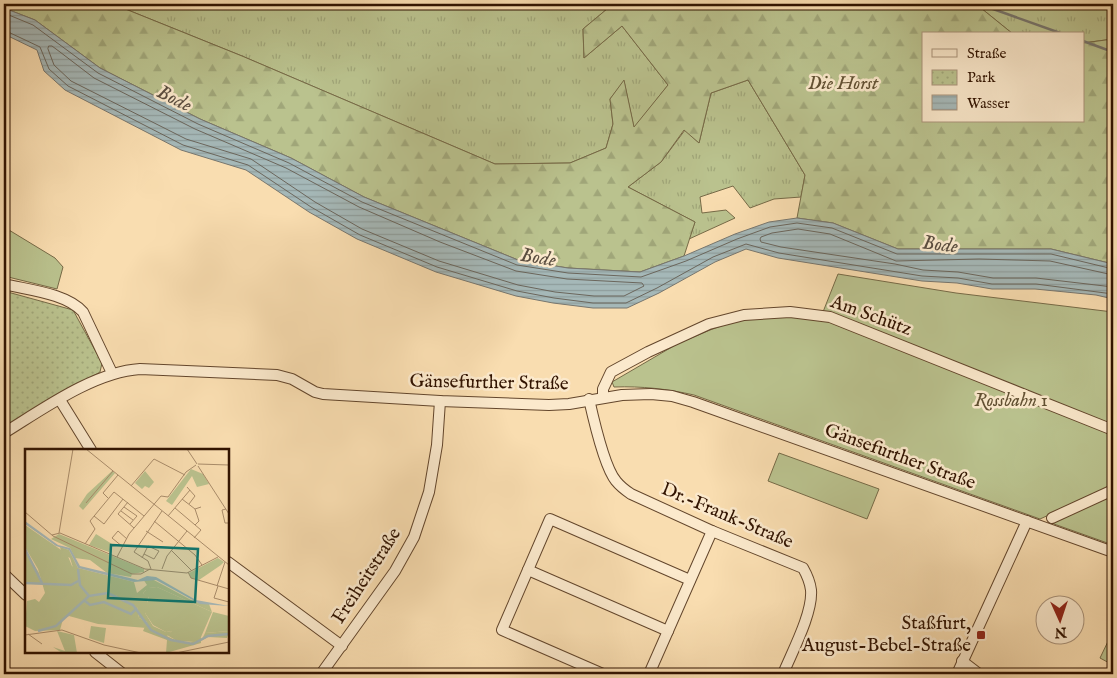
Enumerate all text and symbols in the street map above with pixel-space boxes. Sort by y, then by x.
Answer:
legend [922,32,1084,122]
text: Straße [967,44,1007,63]
text: Park [967,68,997,87]
park label: Die Horst [808,72,879,96]
water label: Bode [152,80,196,118]
text: Wasser [967,94,1010,113]
water label: Bode [921,231,959,259]
water label: Bode [518,243,558,273]
street label: Am Schütz [826,290,915,342]
street label: Gänsefurther Straße [409,370,569,396]
park label: Rossbahn 1 [974,389,1048,413]
street label: Gänsefurther Straße [821,419,979,496]
inset map [25,449,229,653]
street label: Dr.-Frank-Straße [657,477,797,555]
street label: Freiheitstraße [327,523,407,629]
north arrow [1034,596,1084,646]
place label: Staßfurt, August-Bebel-Straße [801,612,971,658]
text: N [1054,623,1068,641]
marker: Staßfurt, August-Bebel-Straße [975,629,987,641]

